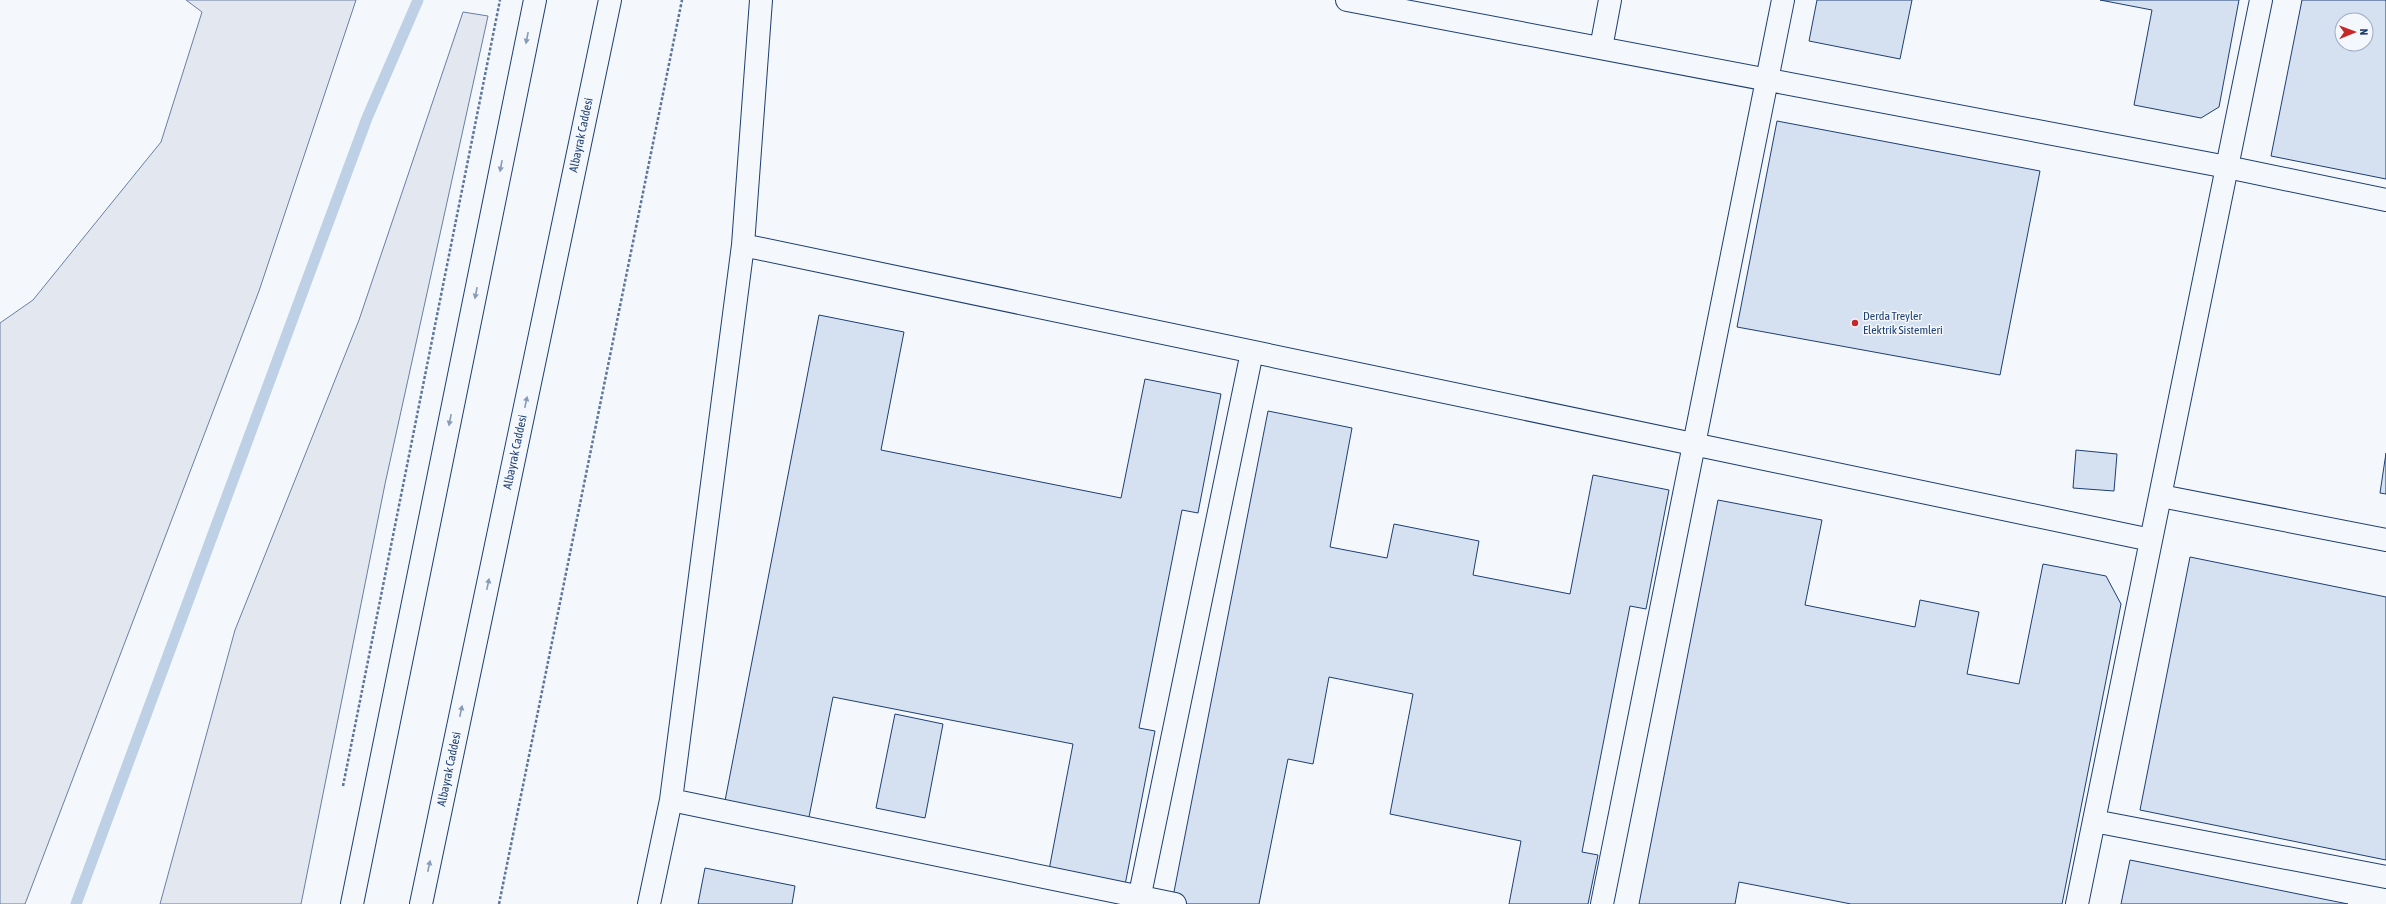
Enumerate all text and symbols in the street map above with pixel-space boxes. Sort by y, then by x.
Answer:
north arrow [2334,12,2374,52]
text: N [2358,28,2370,35]
one-way arrow [524,32,530,44]
street label: Albayrak Caddesi [566,96,596,174]
one-way arrow [498,160,504,172]
one-way arrow [472,287,478,299]
place label: Derda Treyler Elektrik Sistemleri [1863,309,1943,337]
marker: Derda Treyler Elektrik Sistemleri [1850,318,1860,328]
one-way arrow [523,396,529,408]
street label: Albayrak Caddesi [500,413,530,491]
one-way arrow [446,414,452,427]
one-way arrow [485,578,491,590]
one-way arrow [458,705,464,717]
street label: Albayrak Caddesi [434,730,464,808]
one-way arrow [426,860,432,872]

